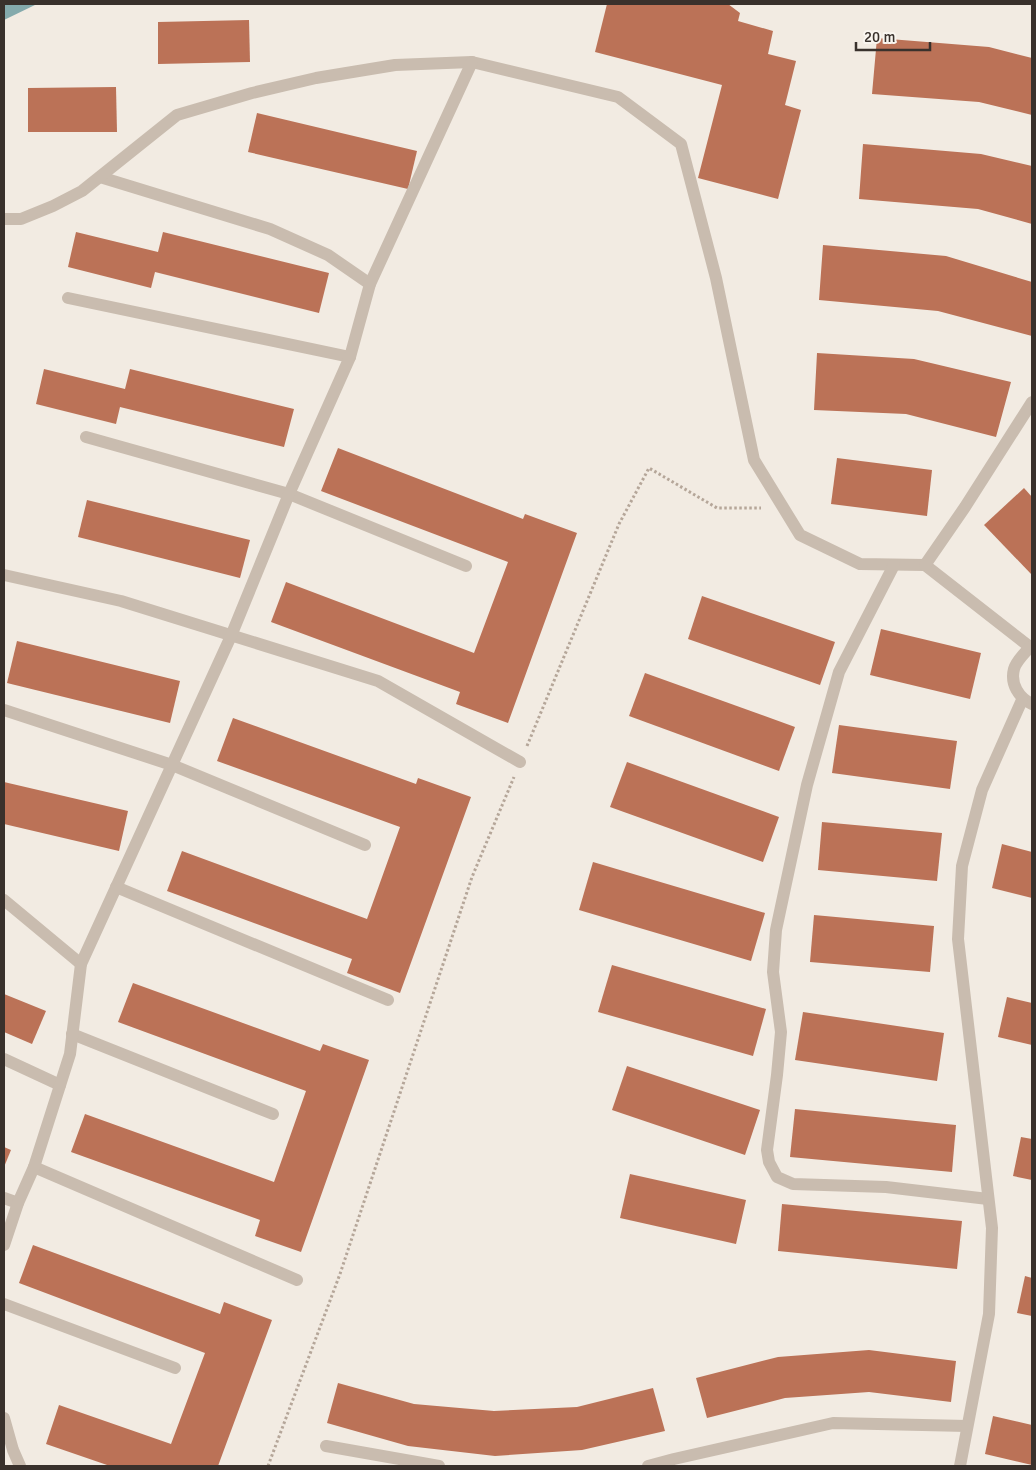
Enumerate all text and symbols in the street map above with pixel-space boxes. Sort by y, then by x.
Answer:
scale bar [856,20,930,52]
text: 20 m [864,28,895,46]

